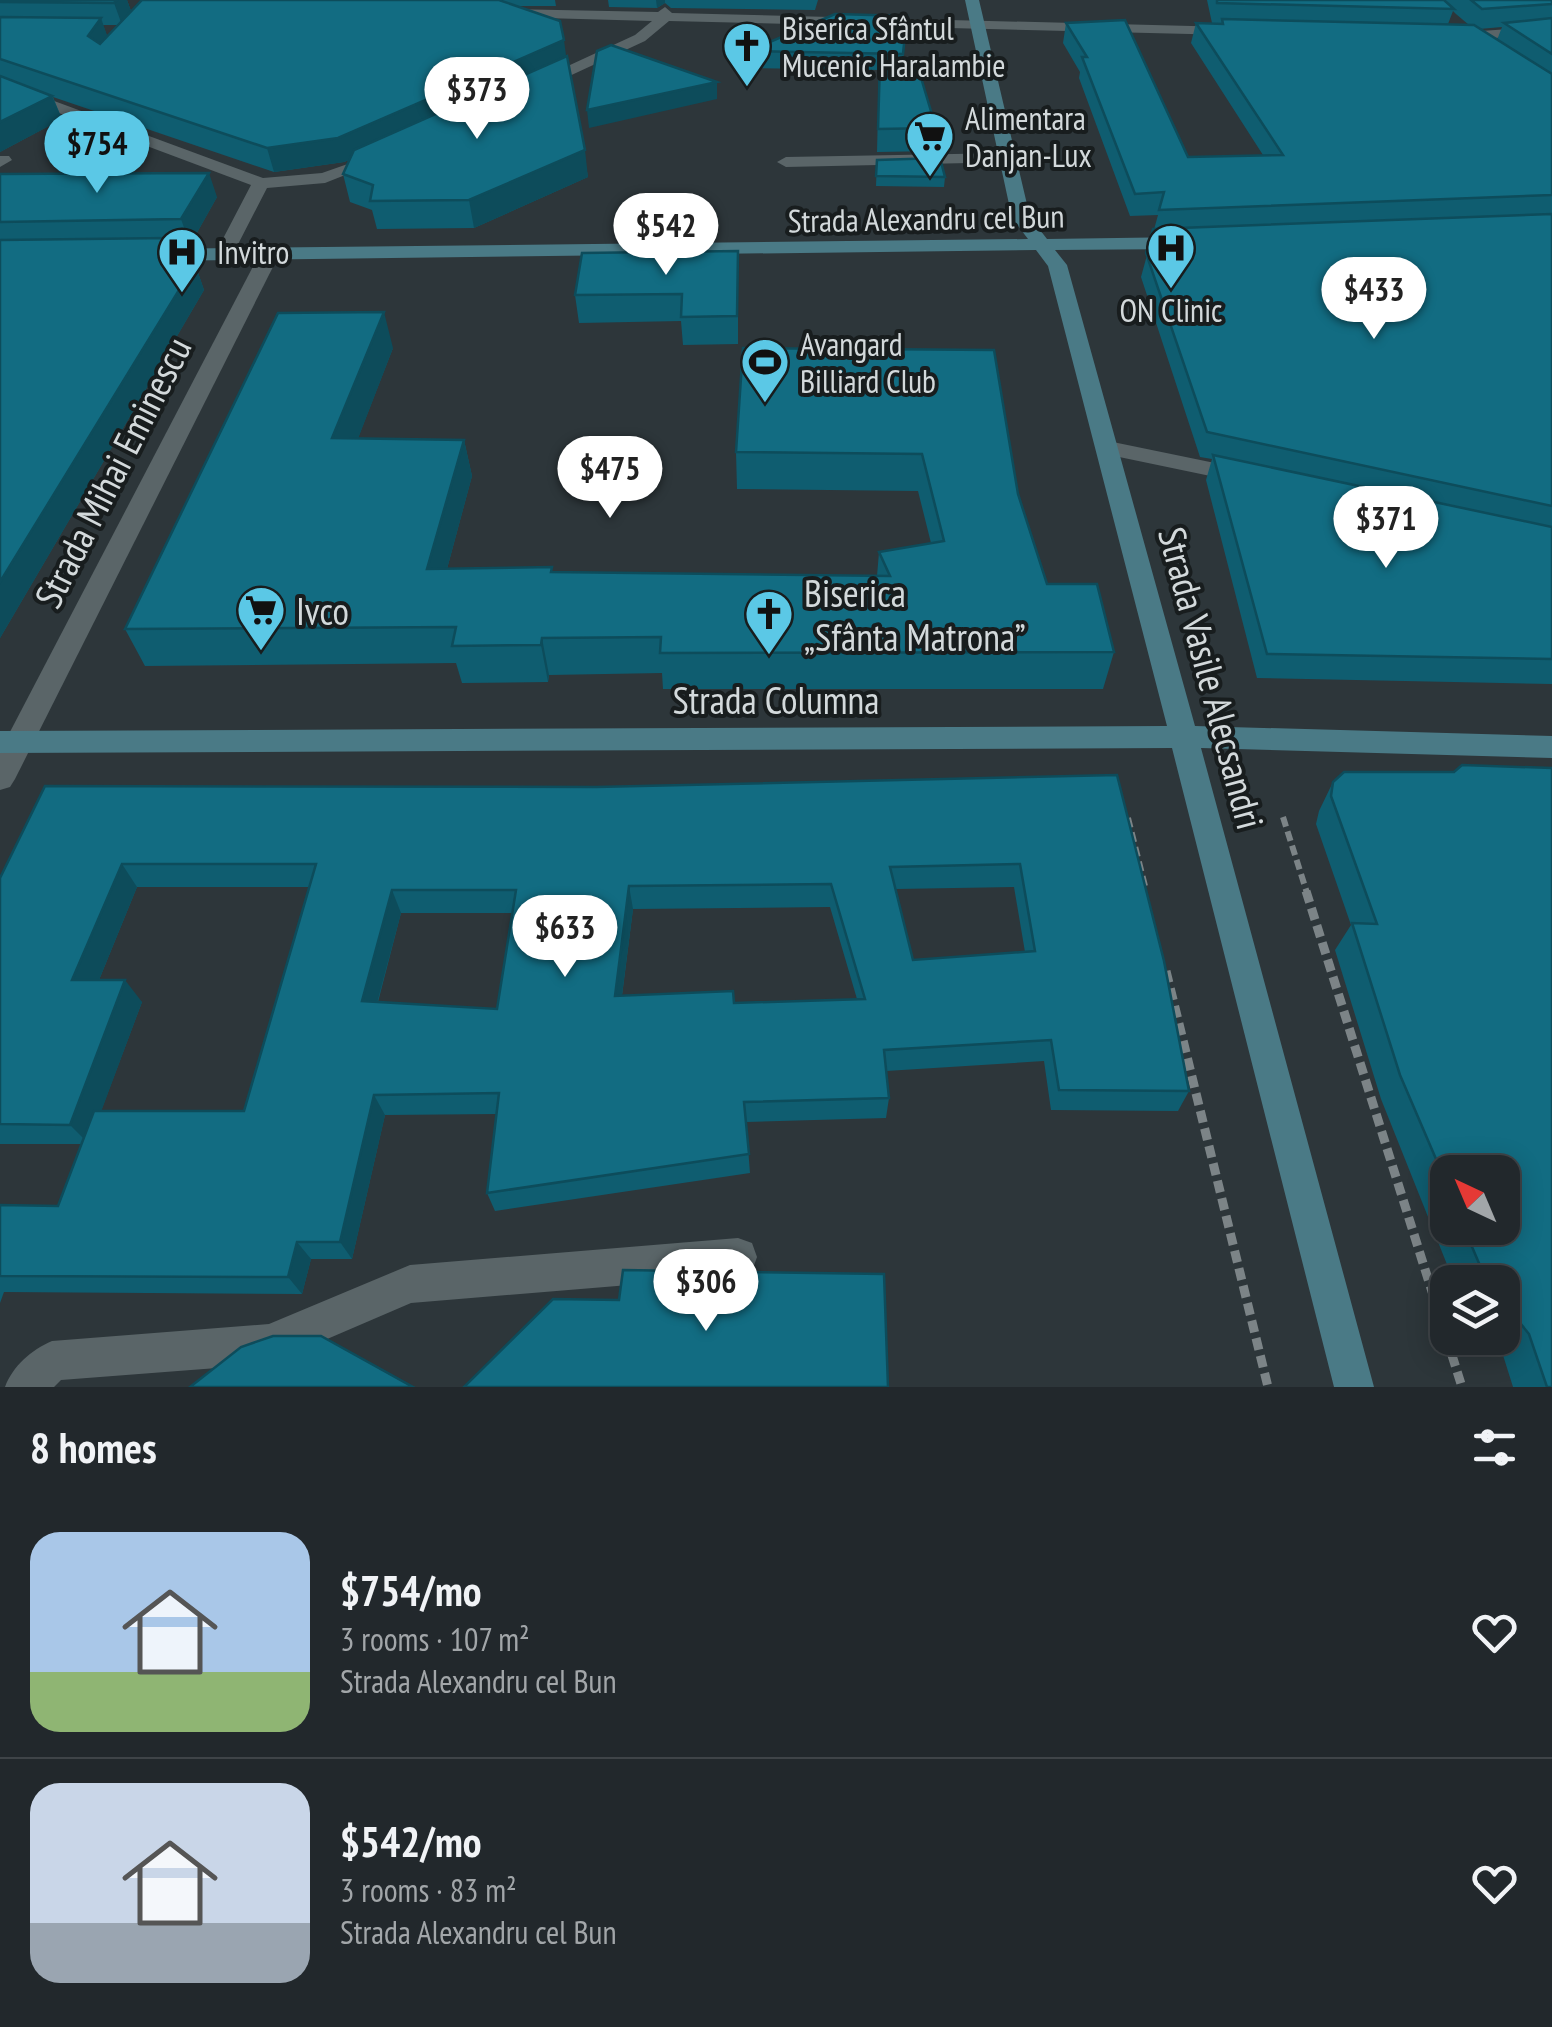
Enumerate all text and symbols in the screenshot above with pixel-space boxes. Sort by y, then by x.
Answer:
place label: Biserica Sfântul Mucenic Haralambie [782,7,1006,86]
church icon: Biserica Sfântul Mucenic Haralambie [721,20,773,88]
pin: $373 [418,57,536,142]
text: $373 [446,68,508,110]
place label: Alimentara Danjan-Lux [965,97,1092,176]
supermarket icon: Alimentara Danjan-Lux [904,110,956,178]
pin: $754 [38,111,156,196]
text: $754 [66,122,128,164]
pin: $542 [607,193,725,278]
street label: Strada Alexandru cel Bun [787,195,1065,241]
text: $542 [635,204,697,246]
hospital icon: ON Clinic [1145,222,1197,290]
hospital icon: Invitro [156,226,208,294]
place label: Invitro [217,231,289,273]
pin: $433 [1315,257,1433,342]
text: $433 [1343,268,1405,310]
place label: ON Clinic [1119,289,1223,331]
place label: Avangard Billiard Club [800,323,936,402]
street label: Strada Mihai Eminescu [23,328,201,616]
sports icon: Avangard Billiard Club [739,336,791,404]
pin: $475 [551,436,669,521]
text: $475 [579,447,641,489]
pin: $371 [1327,486,1445,571]
text: $371 [1355,497,1417,539]
street label: Strada Vasile Alecsandri [1148,522,1276,834]
place label: Biserica „Sfânta Matrona” [804,568,1026,661]
supermarket icon: Ivco [235,584,287,652]
place label: Ivco [296,586,349,635]
church icon: Biserica „Sfânta Matrona” [743,588,795,656]
street label: Strada Columna [673,675,879,724]
pin: $633 [506,895,624,980]
text: $633 [534,906,596,948]
north arrow [1430,1155,1520,1245]
map controls [1430,1155,1520,1355]
pin: $306 [647,1249,765,1334]
text: $306 [675,1260,737,1302]
button: layers [1430,1265,1520,1355]
text: 8 homes [30,1420,157,1475]
icon: filters [1467,1420,1522,1475]
text: $754/mo [340,1563,482,1618]
icon: home [110,1572,230,1692]
icon: heart [1467,1605,1522,1660]
text: 3 rooms · 107 m² [340,1618,530,1660]
text: Strada Alexandru cel Bun [340,1660,617,1702]
text: $542/mo [340,1814,482,1869]
icon: home [110,1823,230,1943]
icon: heart [1467,1856,1522,1911]
text: 3 rooms · 83 m² [340,1869,517,1911]
text: Strada Alexandru cel Bun [340,1911,617,1953]

